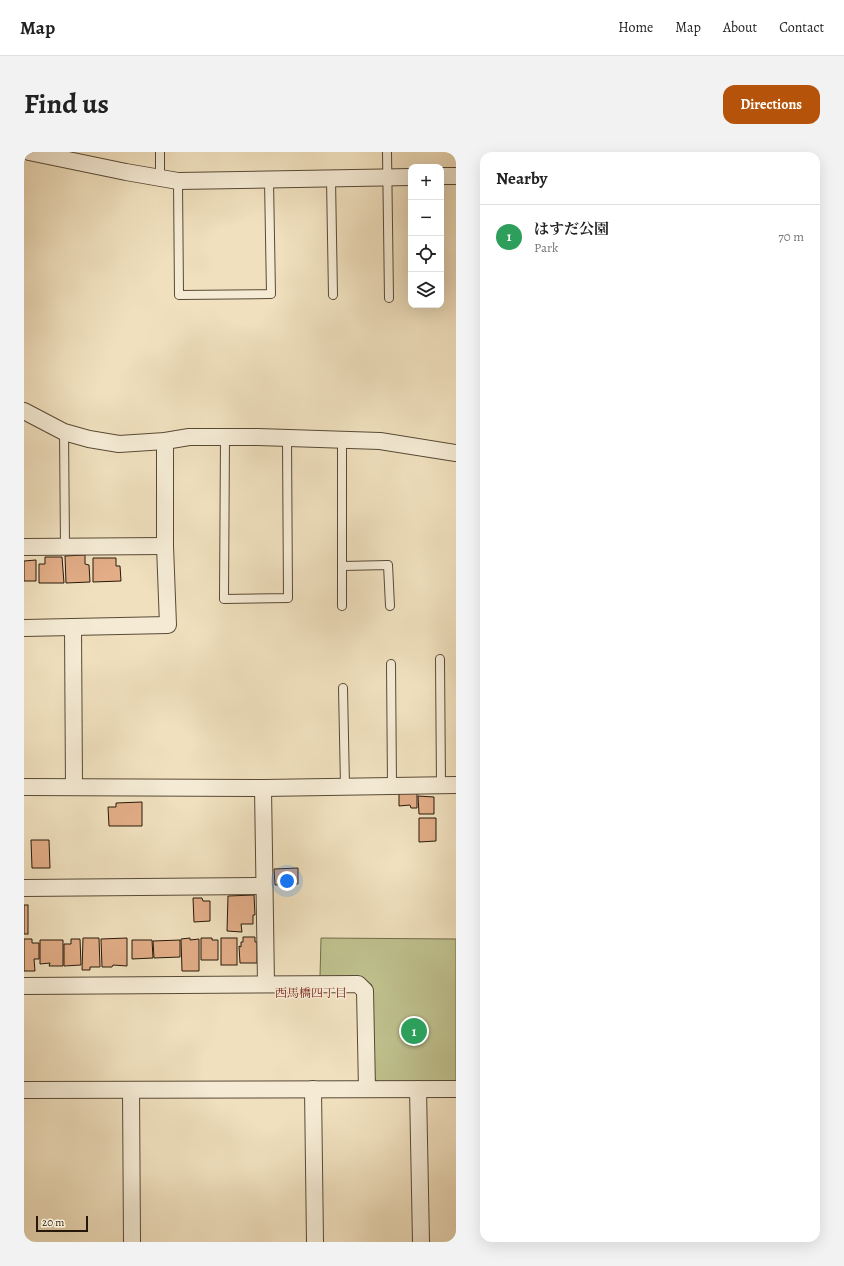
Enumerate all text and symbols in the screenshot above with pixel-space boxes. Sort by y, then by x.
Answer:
text: Map [20,15,55,41]
text: Home [618,18,653,37]
text: Map [675,18,701,37]
text: About [723,18,757,37]
text: Contact [779,18,824,37]
text: Find us [24,85,109,123]
button: Directions [723,85,820,124]
map controls [408,164,444,308]
button: + [408,164,444,200]
text: Nearby [496,167,547,190]
button: − [408,200,444,236]
text: はすだ公園 [534,219,609,239]
text: 1 [507,228,511,245]
text: 70 m [778,228,804,245]
button: locate [408,236,444,272]
text: Park [534,239,558,256]
button: layers [408,272,444,308]
your location [277,871,297,891]
district label: 西馬橋四丁目 [275,985,347,1001]
pin: 1 [401,1016,427,1046]
scale bar [36,1214,88,1233]
text: 20 m [42,1215,64,1230]

